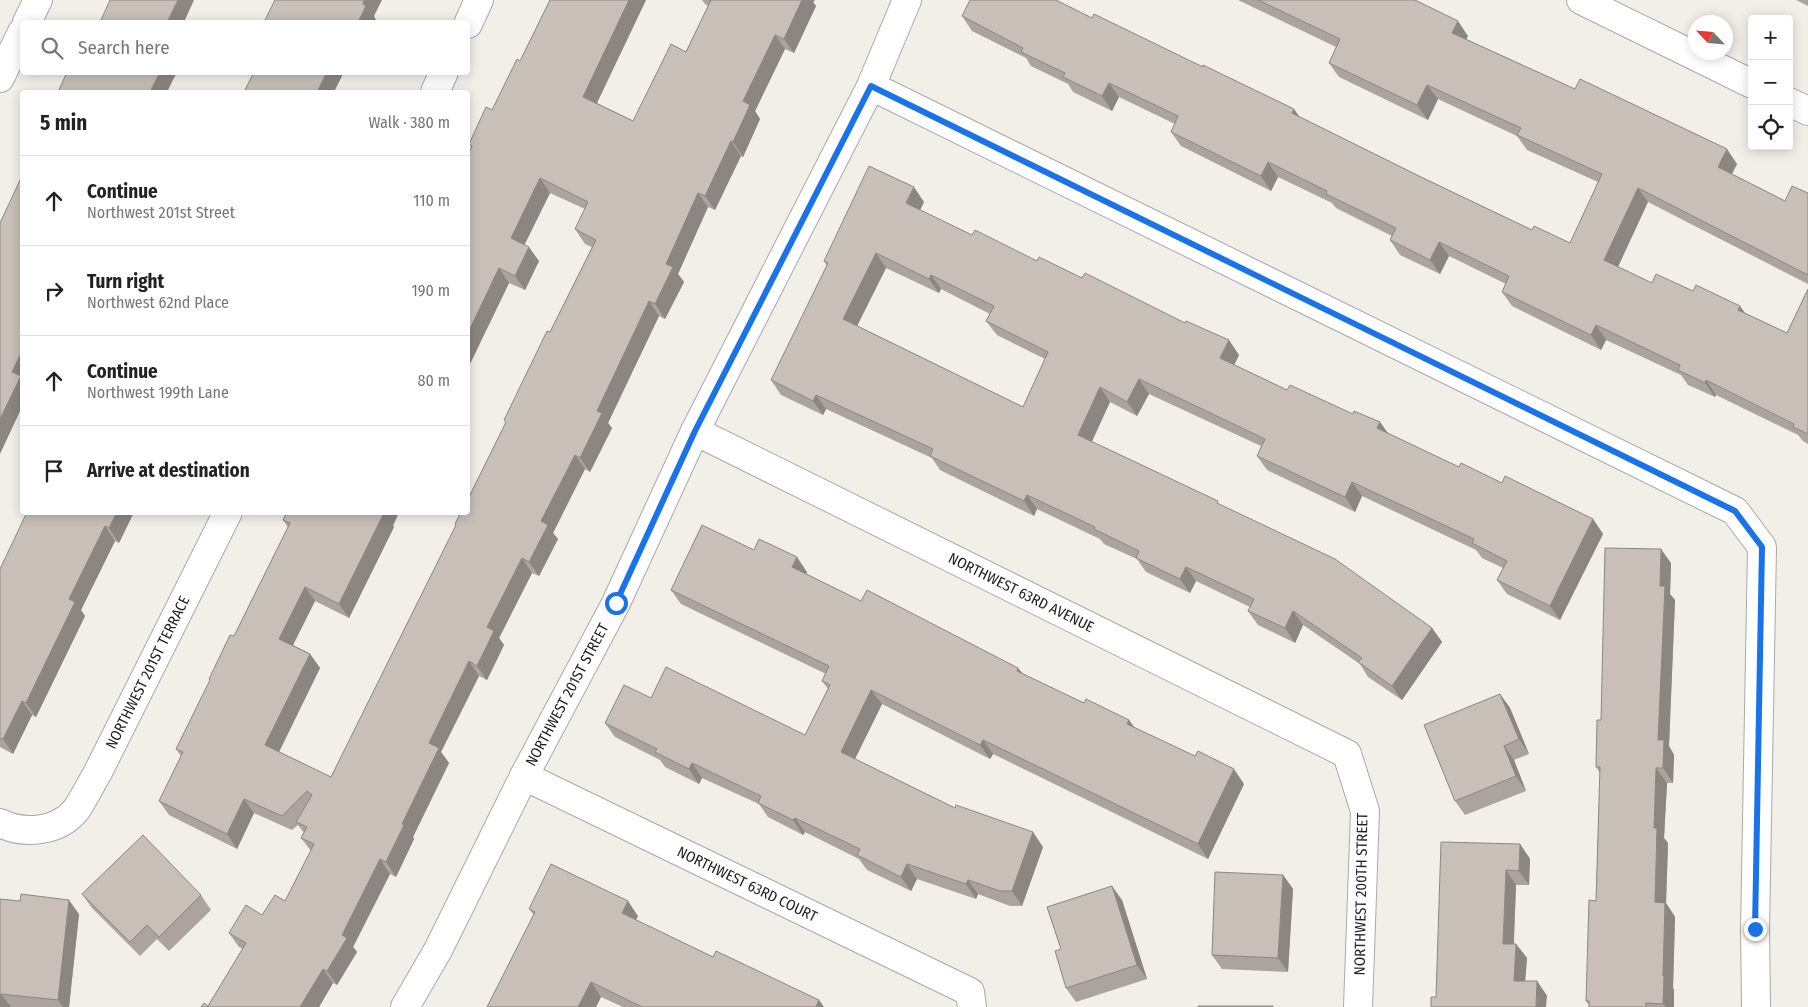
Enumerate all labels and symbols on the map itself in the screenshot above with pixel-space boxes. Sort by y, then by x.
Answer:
north arrow [1688,15,1733,60]
street label: NORTHWEST 63RD AVENUE [945,549,1097,636]
route start [605,592,628,615]
street label: NORTHWEST 201ST TERRACE [102,593,194,752]
street label: NORTHWEST 201ST STREET [522,620,613,769]
street label: NORTHWEST 200TH STREET [1351,812,1371,976]
street label: NORTHWEST 63RD COURT [674,843,820,926]
route end [1744,918,1767,941]

